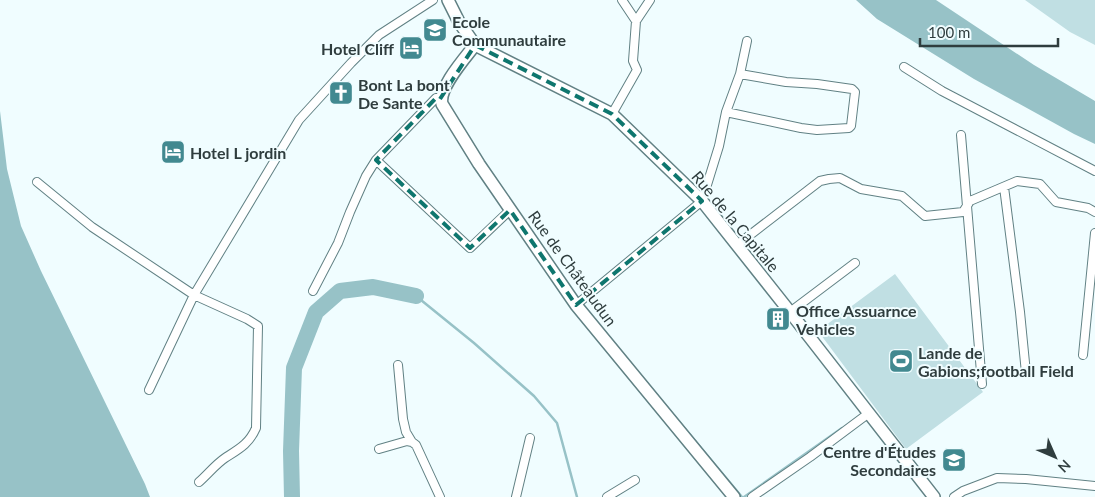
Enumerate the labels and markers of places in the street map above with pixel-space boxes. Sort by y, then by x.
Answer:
place label: Ecole Communautaire [452,12,566,49]
school or university icon: Ecole Communautaire [422,17,448,43]
hotel icon: Hotel Cliff [398,35,424,61]
place label: Hotel Cliff [321,39,394,58]
place label: Bont La bont De Sante [358,75,450,112]
church icon: Bont La bont De Sante [328,80,354,106]
hotel icon: Hotel L jordin [160,139,186,165]
place label: Hotel L jordin [190,143,286,162]
place label: Office Assuarnce Vehicles [795,301,917,338]
building icon: Office Assuarnce Vehicles [765,306,791,332]
place label: Lande de Gabions;football Field [918,343,1074,380]
sports icon: Lande de Gabions;football Field [888,348,914,374]
place label: Centre d'Études Secondaires [823,442,936,479]
school or university icon: Centre d'Études Secondaires [941,447,967,473]

